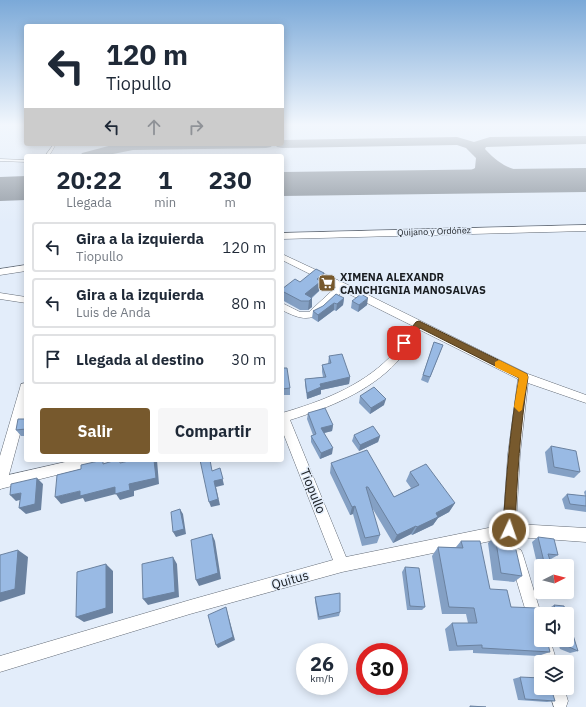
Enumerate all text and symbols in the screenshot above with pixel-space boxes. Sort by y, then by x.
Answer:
text: 120 m [106,36,188,73]
icon: left [40,40,92,92]
text: Tiopullo [106,72,171,95]
icon: left [101,116,123,138]
icon: ahead [143,116,165,138]
icon: right [185,116,207,138]
text: 20:22 [56,164,122,196]
text: 1 [158,164,172,196]
text: 230 [208,164,252,196]
text: Llegada [66,194,112,211]
text: min [154,194,176,211]
text: m [224,194,236,211]
street label: Quijano y Ordóñez [397,224,471,238]
text: Gira a la izquierda [76,229,204,248]
icon: left [42,236,64,258]
text: 120 m [222,238,266,257]
text: Tiopullo [76,248,123,265]
place label: XIMENA ALEXANDR CANCHIGNIA MANOSALVAS [340,270,486,297]
supermarket icon: XIMENA ALEXANDR CANCHIGNIA MANOSALVAS [317,273,337,293]
text: Gira a la izquierda [76,285,204,304]
icon: left [42,292,64,314]
text: 80 m [231,294,266,313]
text: Luis de Anda [76,304,150,321]
pin [387,326,421,360]
icon: arrive [393,332,415,354]
icon: arrive [42,348,64,370]
text: Llegada al destino [76,350,204,369]
text: 30 m [231,350,266,369]
button: Salir [40,408,150,454]
button: Compartir [158,408,268,454]
street label: Tiopullo [296,466,330,516]
position arrow [488,509,530,551]
north arrow [534,559,574,599]
map controls [534,559,574,695]
street label: Quitus [269,567,311,593]
button: sound [534,607,574,647]
speed limit sign: 30 [356,643,408,695]
text: 26 [310,650,334,677]
button: layers [534,655,574,695]
text: km/h [310,672,334,685]

